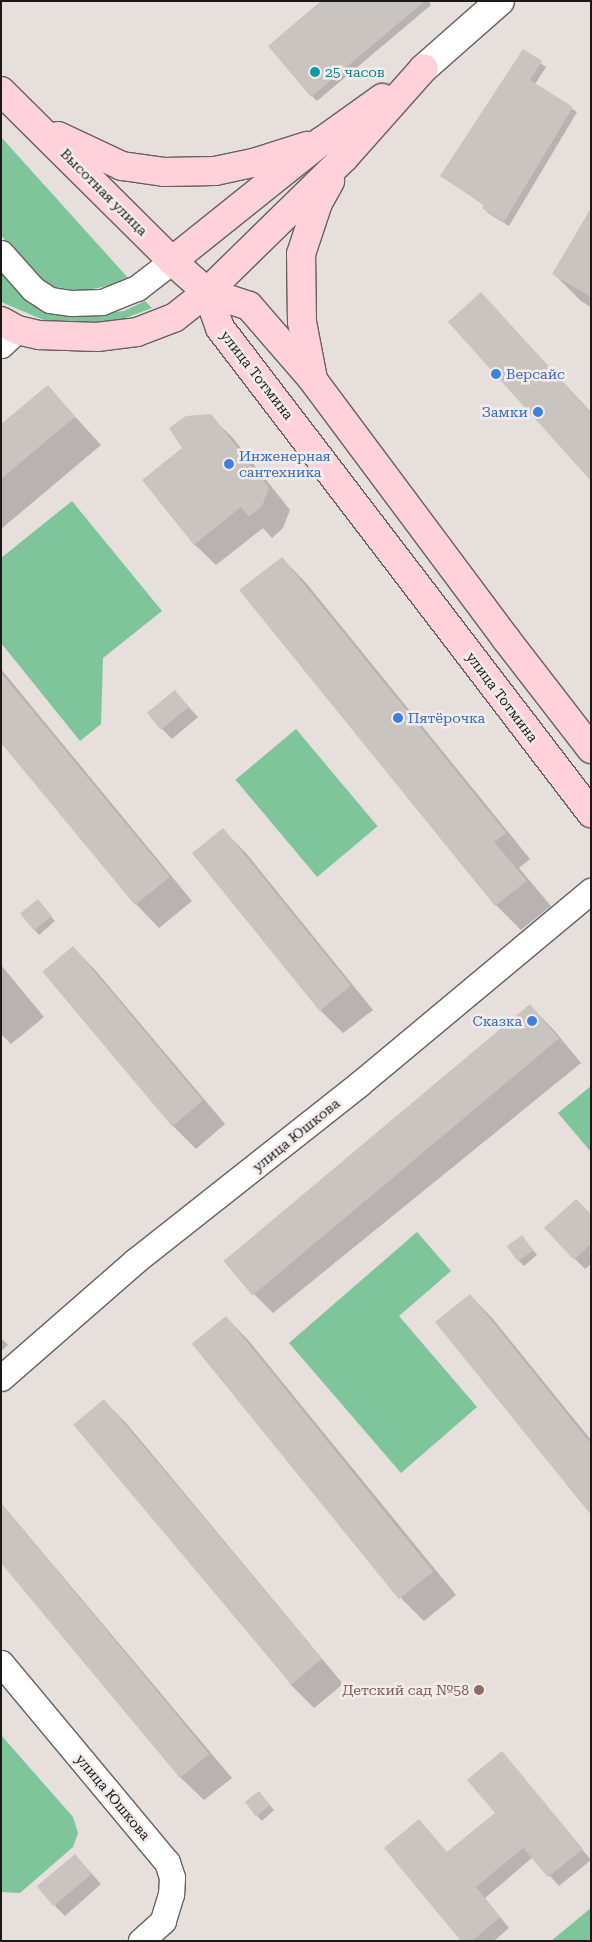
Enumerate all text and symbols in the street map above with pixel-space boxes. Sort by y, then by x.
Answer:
place label: 25 часов [325,64,385,80]
marker: 25 часов [309,66,321,78]
street label: Высотная улица [57,145,151,239]
street label: улица Тотмина [217,327,297,423]
place label: Версайс [506,366,565,382]
marker: Версайс [490,368,502,380]
place label: Замки [481,404,528,420]
marker: Замки [532,406,544,418]
place label: Инженерная сантехника [239,448,331,481]
marker: Инженерная сантехника [223,458,235,470]
street label: улица Тотмина [463,649,541,745]
place label: Пятёрочка [408,710,485,726]
marker: Пятёрочка [392,712,404,724]
place label: Сказка [473,1013,522,1029]
marker: Сказка [526,1015,538,1027]
street label: улица Юшкова [249,1095,343,1175]
place label: Детский сад №58 [342,1682,469,1698]
marker: Детский сад №58 [473,1684,485,1696]
street label: улица Юшкова [72,1751,154,1843]

